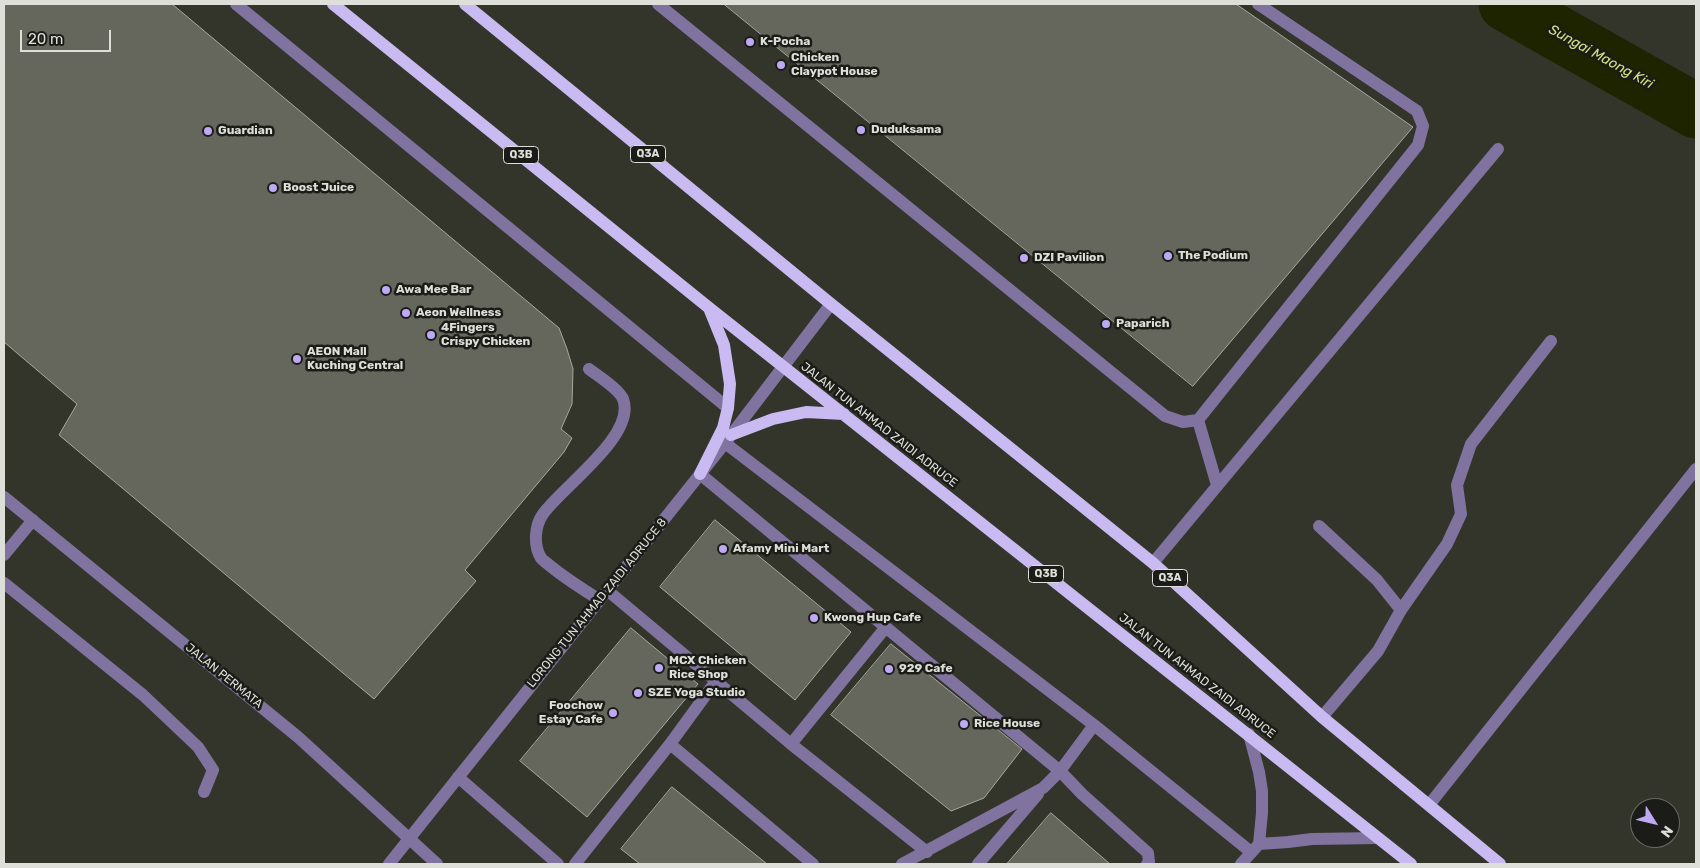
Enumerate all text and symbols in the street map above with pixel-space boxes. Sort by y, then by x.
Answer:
scale bar [22,20,114,52]
water label: Sungai Maong Kiri [1546,21,1656,93]
text: 20 m [28,30,63,48]
place label: K-Pocha [760,35,810,49]
marker: K-Pocha [744,36,756,48]
place label: Chicken Claypot House [791,51,878,79]
marker: Chicken Claypot House [775,59,787,71]
place label: Duduksama [871,123,941,137]
place label: Guardian [218,124,273,138]
marker: Duduksama [855,124,867,136]
marker: Guardian [202,125,214,137]
road number: Q3B [504,146,538,164]
road number: Q3A [630,146,666,162]
place label: Boost Juice [283,181,354,195]
marker: Boost Juice [267,182,279,194]
place label: The Podium [1178,249,1248,263]
marker: The Podium [1162,250,1174,262]
place label: DZI Pavilion [1034,251,1104,265]
marker: DZI Pavilion [1018,252,1030,264]
place label: Awa Mee Bar [396,283,471,297]
marker: Awa Mee Bar [380,284,392,296]
place label: Aeon Wellness [416,306,501,320]
marker: Aeon Wellness [400,307,412,319]
place label: Paparich [1116,317,1169,331]
marker: Paparich [1100,318,1112,330]
place label: 4Fingers Crispy Chicken [441,321,530,349]
marker: 4Fingers Crispy Chicken [425,329,437,341]
place label: AEON Mall Kuching Central [307,345,403,373]
marker: AEON Mall Kuching Central [291,353,303,365]
street label: JALAN TUN AHMAD ZAIDI ADRUCE [798,359,960,491]
street label: LORONG TUN AHMAD ZAIDI ADRUCE 8 [524,515,670,691]
place label: Afamy Mini Mart [733,542,829,556]
marker: Afamy Mini Mart [717,543,729,555]
road number: Q3B [1028,566,1064,582]
road number: Q3A [1152,570,1188,586]
street label: JALAN TUN AHMAD ZAIDI ADRUCE [1116,610,1278,742]
place label: Kwong Hup Cafe [824,611,921,625]
marker: Kwong Hup Cafe [808,612,820,624]
street label: JALAN PERMATA [182,640,266,712]
place label: MCX Chicken Rice Shop [669,654,746,682]
marker: MCX Chicken Rice Shop [653,662,665,674]
place label: 929 Cafe [899,662,953,676]
marker: 929 Cafe [883,663,895,675]
place label: SZE Yoga Studio [648,686,745,700]
marker: SZE Yoga Studio [632,687,644,699]
place label: Foochow Estay Cafe [539,699,603,727]
marker: Foochow Estay Cafe [607,707,619,719]
place label: Rice House [974,717,1040,731]
marker: Rice House [958,718,970,730]
north arrow [1630,798,1680,848]
text: N [1657,822,1677,841]

